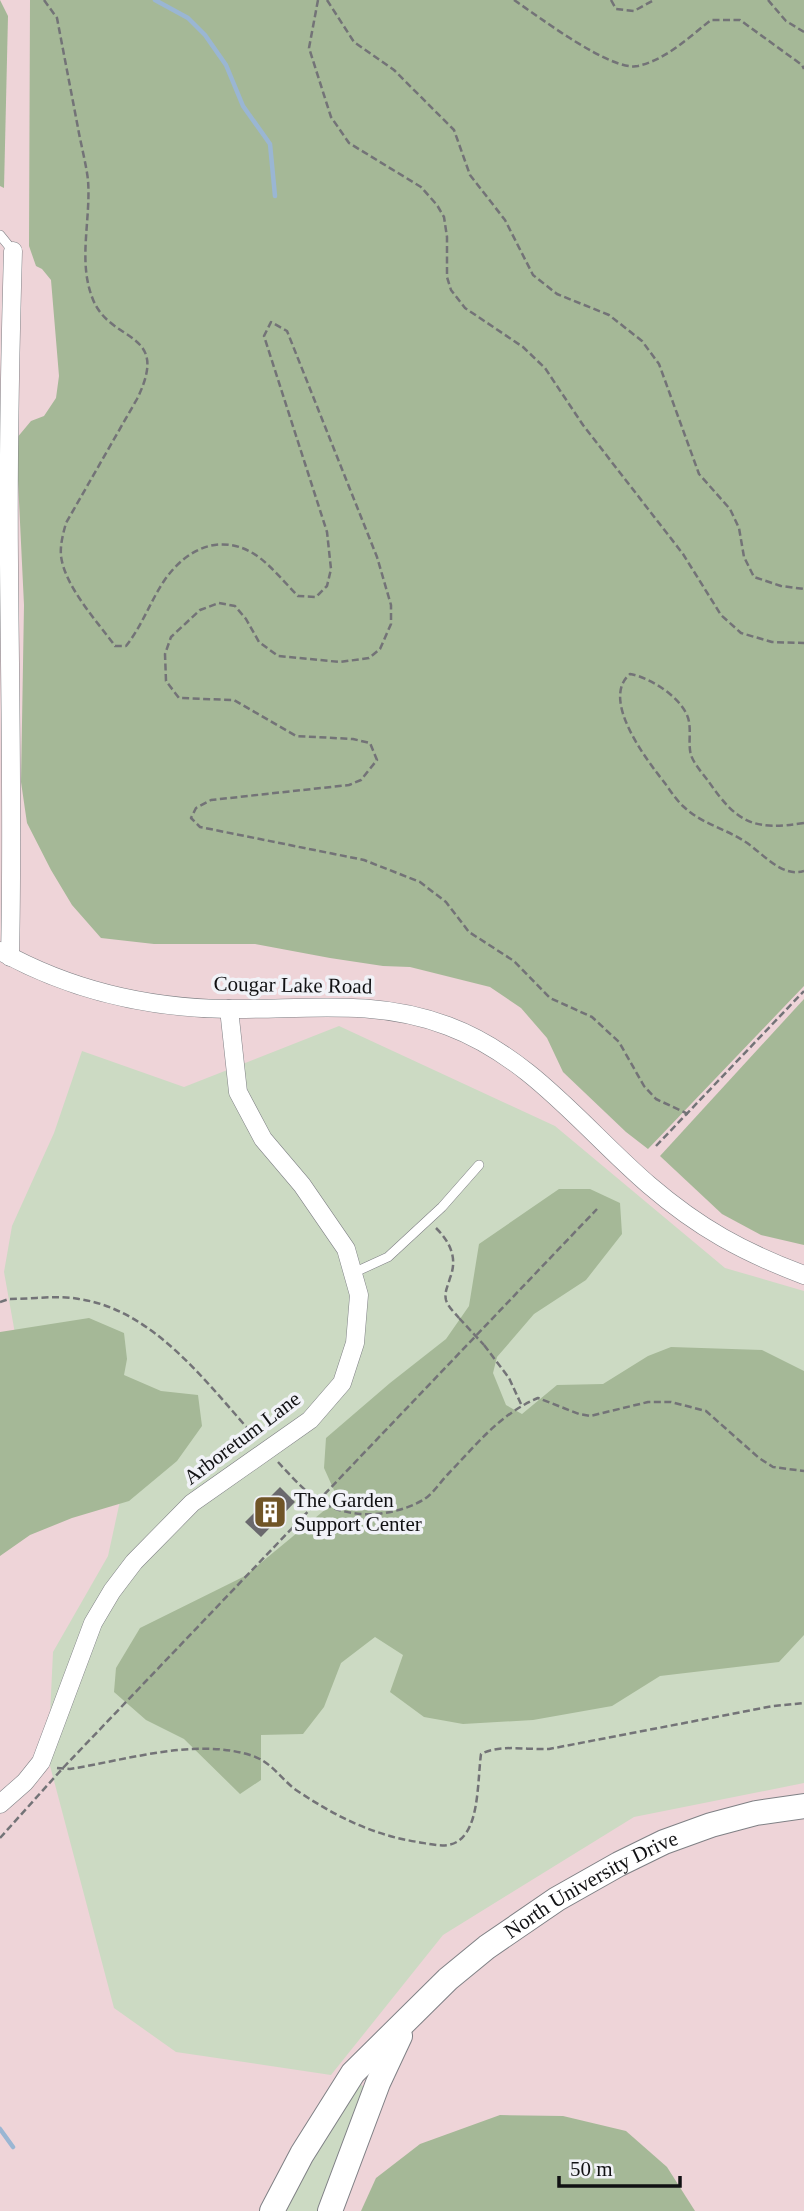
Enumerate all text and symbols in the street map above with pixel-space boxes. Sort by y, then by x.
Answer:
street label: Cougar Lake Road [213,972,373,998]
street label: Arboretum Lane [179,1386,305,1490]
place label: The Garden Support Center [294,1488,422,1536]
building icon: The Garden Support Center [251,1493,289,1531]
street label: North University Drive [500,1826,681,1943]
scale bar [559,2144,680,2188]
text: 50 m [570,2157,613,2181]

